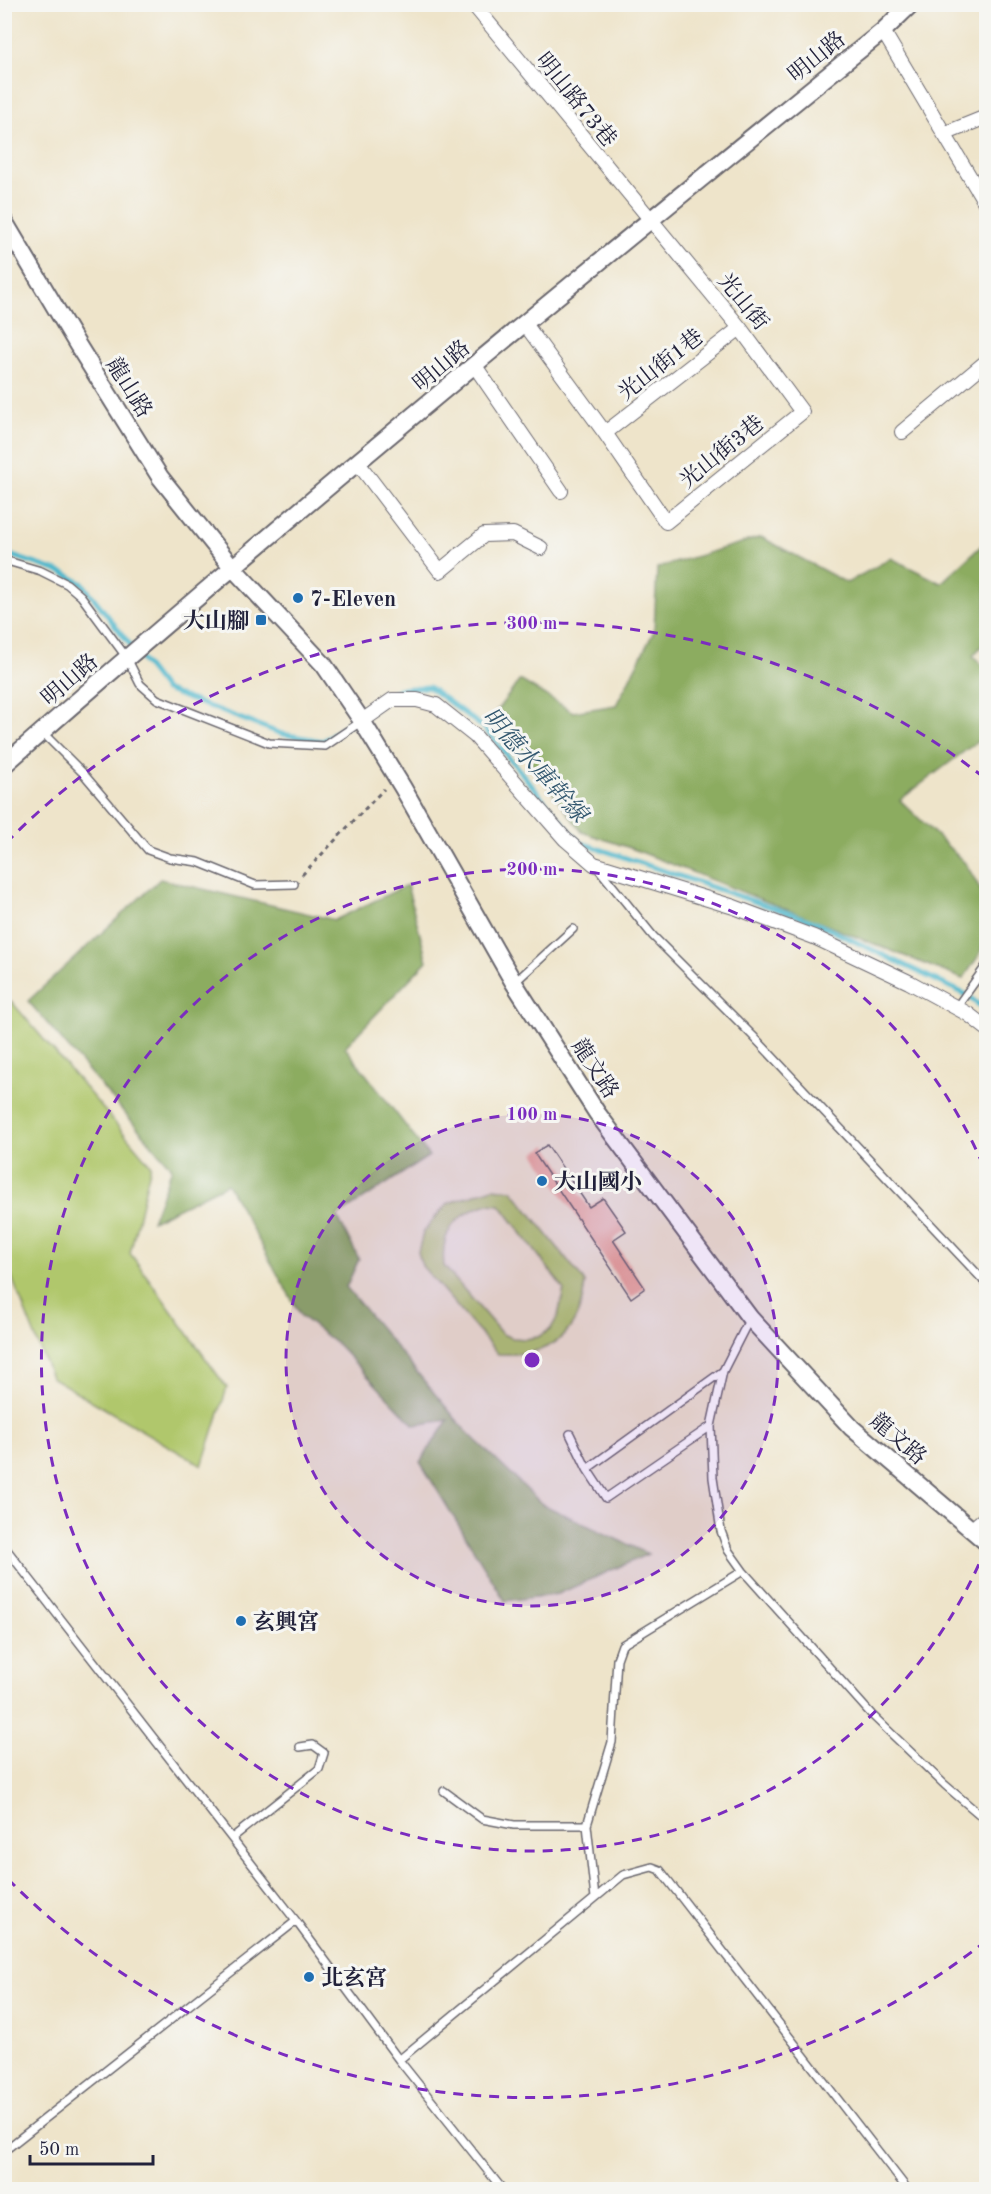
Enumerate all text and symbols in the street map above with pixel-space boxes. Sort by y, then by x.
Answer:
street label: 明山路 [783,27,850,87]
street label: 明山路73巷 [531,48,621,151]
street label: 光山街 [713,268,773,335]
street label: 光山街1巷 [614,324,708,405]
street label: 明山路 [409,335,475,396]
street label: 龍山路 [101,353,157,422]
street label: 光山街3巷 [675,411,768,493]
place label: 7-Eleven [310,589,396,611]
marker: 7-Eleven [291,591,305,605]
place label: 大山腳 [183,609,249,633]
marker: 大山腳 [254,613,268,627]
text: 300 m [507,615,557,633]
street label: 明山路 [37,649,102,710]
water label: 明德水庫幹線 [476,703,595,830]
text: 200 m [507,861,557,879]
street label: 龍文路 [567,1034,623,1103]
text: 100 m [507,1106,557,1124]
place label: 大山國小 [554,1170,642,1194]
marker: 大山國小 [535,1174,549,1188]
centre of rings [522,1350,542,1370]
street label: 龍文路 [866,1408,931,1469]
place label: 玄興宮 [253,1609,319,1634]
marker: 玄興宮 [234,1614,248,1628]
place label: 北玄宮 [321,1965,387,1990]
marker: 北玄宮 [302,1970,316,1984]
scale bar [30,2128,153,2166]
text: 50 m [39,2141,79,2159]

